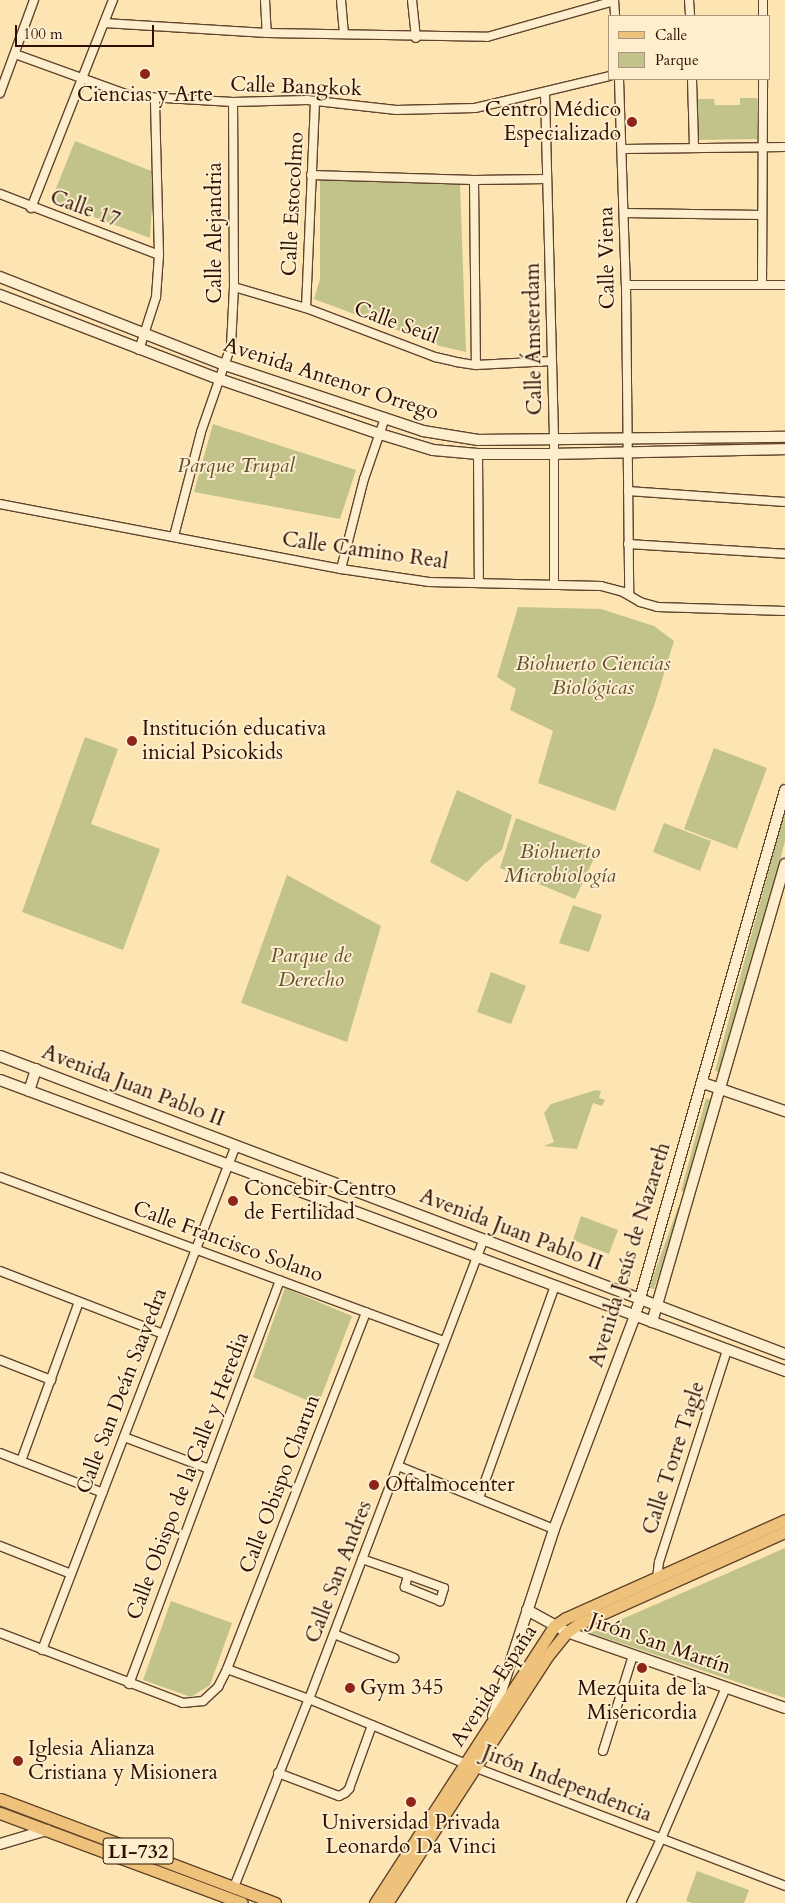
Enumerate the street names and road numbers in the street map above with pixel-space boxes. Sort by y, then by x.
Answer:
street label: Calle Bangkok [230,72,362,102]
street label: Calle Estocolmo [277,131,309,277]
street label: Calle Alejandria [202,162,228,304]
street label: Calle 17 [47,185,123,233]
street label: Calle Viena [594,206,620,310]
street label: Calle Ámsterdam [520,263,548,415]
street label: Calle Seúl [350,296,442,350]
street label: Avenida Antenor Orrego [220,332,442,426]
street label: Calle Camino Real [280,527,450,575]
street label: Avenida Juan Pablo II [38,1040,228,1132]
street label: Avenida Jesús de Nazareth [584,1140,676,1370]
street label: Avenida Juan Pablo II [416,1184,606,1276]
street label: Calle Francisco Solano [130,1196,326,1288]
street label: Calle San Deán Saavedra [71,1285,173,1497]
street label: Calle Obispo de la Calle y Heredia [121,1329,255,1623]
street label: Calle Torre Tagle [637,1378,711,1538]
street label: Calle Obispo Charun [234,1391,326,1577]
street label: Calle San Andres [300,1497,378,1647]
street label: Jirón San Martín [586,1608,734,1680]
street label: Avenida España [445,1620,543,1752]
street label: Jirón Independencia [479,1740,655,1828]
road number: LI-732 [102,1834,174,1868]

